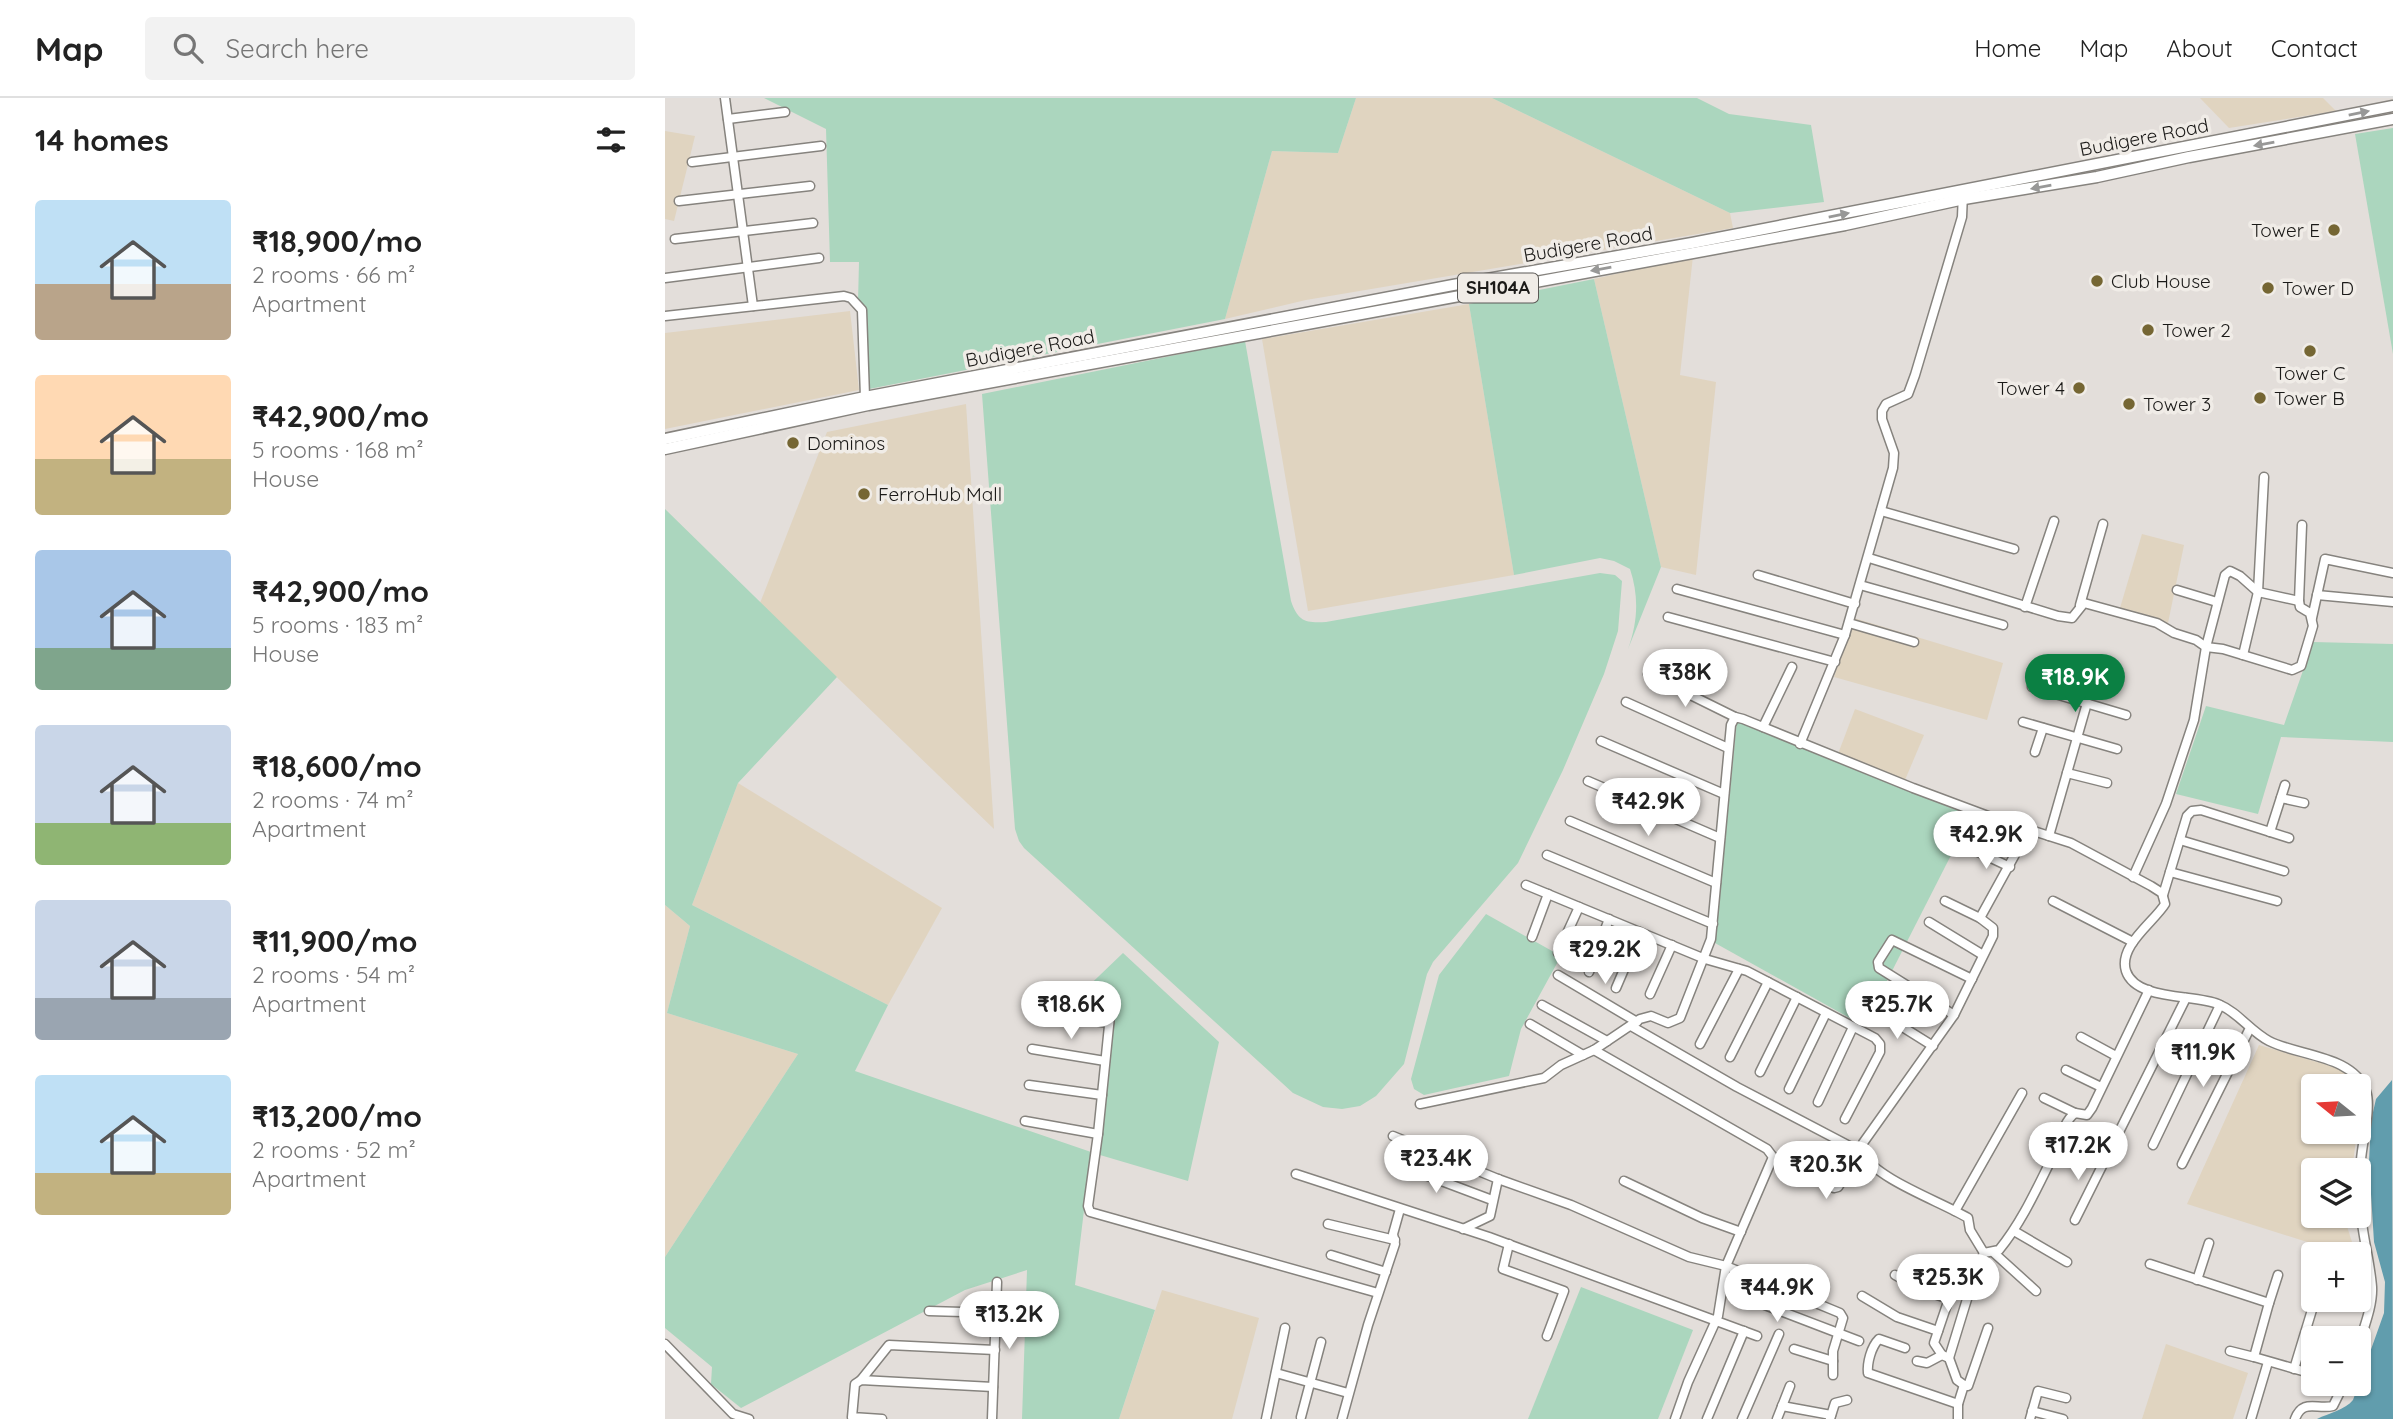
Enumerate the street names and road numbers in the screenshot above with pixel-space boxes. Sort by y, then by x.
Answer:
street label: Budigere Road [2077,113,2211,161]
street label: Budigere Road [1521,221,1655,267]
road number: SH104A [1458,274,1538,302]
street label: Budigere Road [963,324,1097,372]

